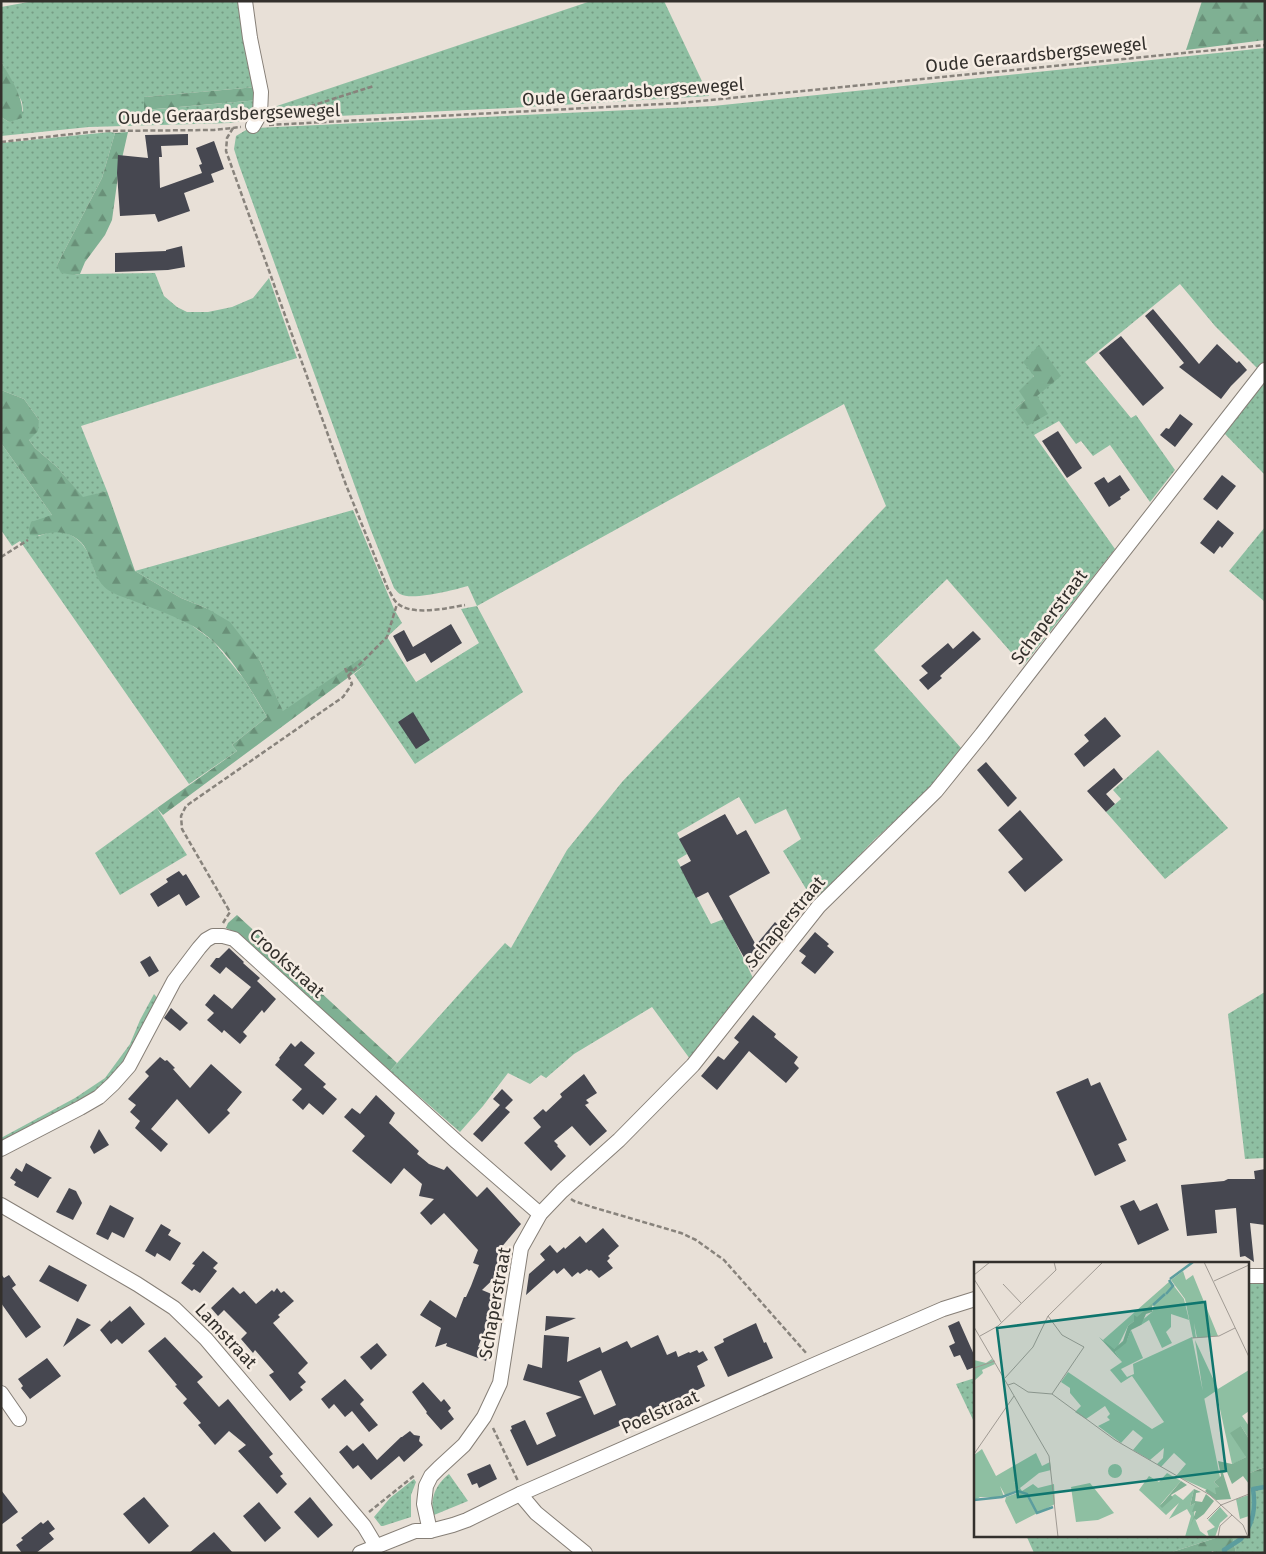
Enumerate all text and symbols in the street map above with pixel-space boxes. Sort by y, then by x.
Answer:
street label: Oude Geraardsbergsewegel [924,32,1148,78]
street label: Oude Geraardsbergsewegel [521,73,745,111]
street label: Oude Geraardsbergsewegel [118,99,340,129]
street label: Schaperstraat [1006,565,1092,669]
street label: Schaperstraat [740,871,830,972]
street label: Crookstraat [245,924,330,1003]
street label: Schaperstraat [474,1245,516,1361]
inset map [974,1262,1248,1536]
street label: Lamstraat [190,1299,262,1374]
street label: Poelstraat [618,1385,703,1439]

